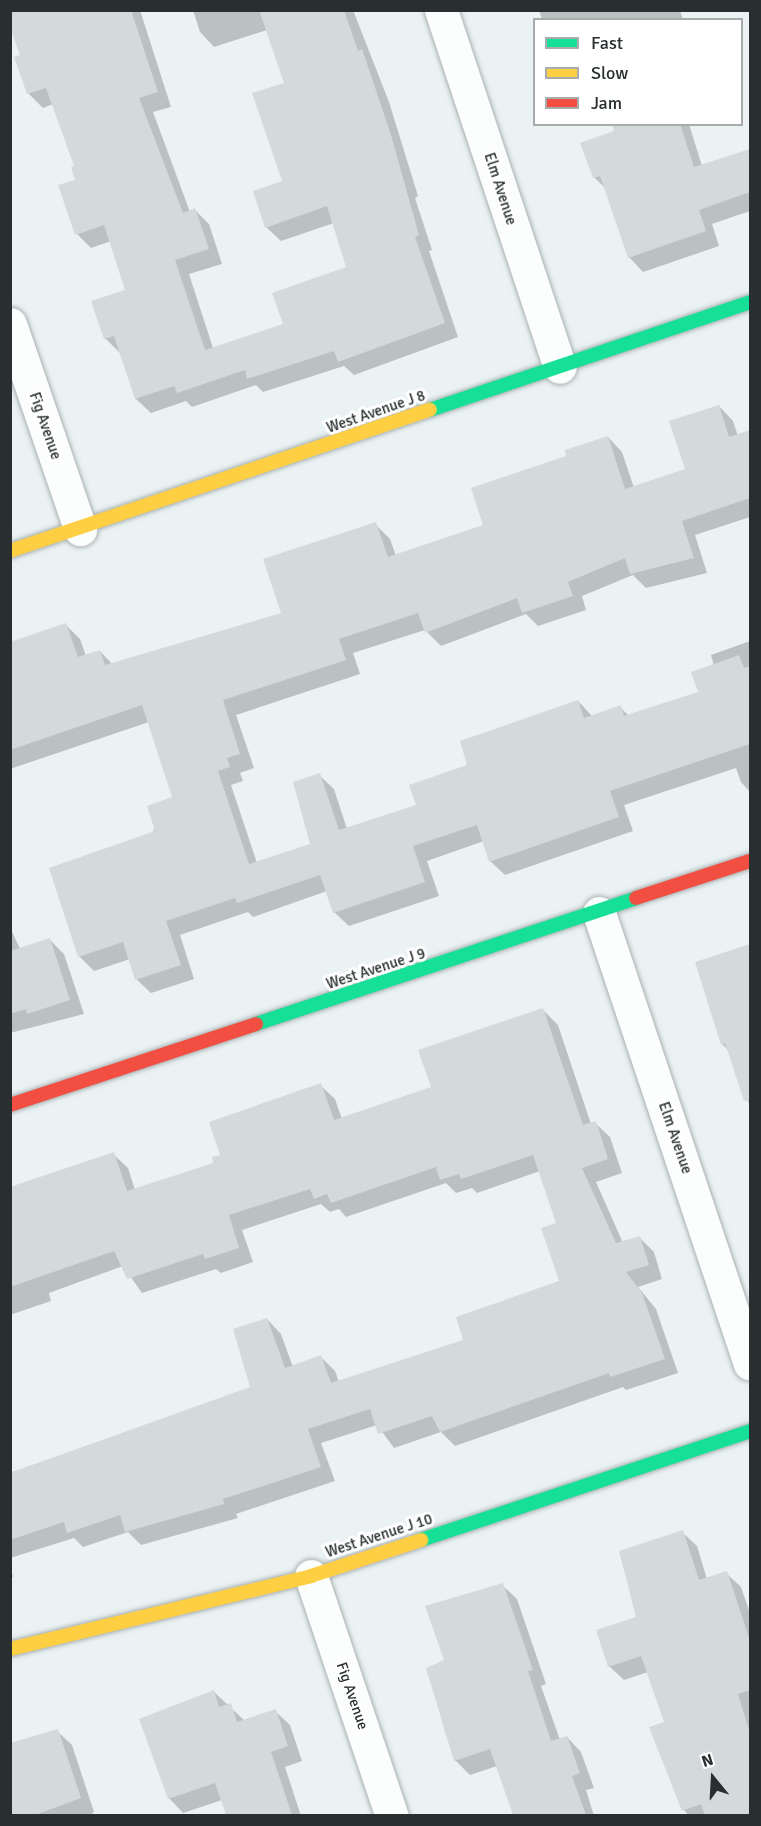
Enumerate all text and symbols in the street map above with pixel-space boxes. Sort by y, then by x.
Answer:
legend [533,18,743,126]
text: Fast [591,32,623,54]
text: Slow [591,62,628,84]
text: Jam [591,92,622,114]
street label: Elm Avenue [480,151,520,227]
street label: West Avenue J 8 [324,387,428,437]
street label: Fig Avenue [25,390,65,462]
street label: West Avenue J 9 [324,945,428,993]
street label: Elm Avenue [654,1100,696,1176]
street label: West Avenue J 10 [323,1510,435,1562]
street label: Fig Avenue [332,1660,372,1732]
north arrow [683,1748,743,1808]
text: N [699,1750,716,1772]

